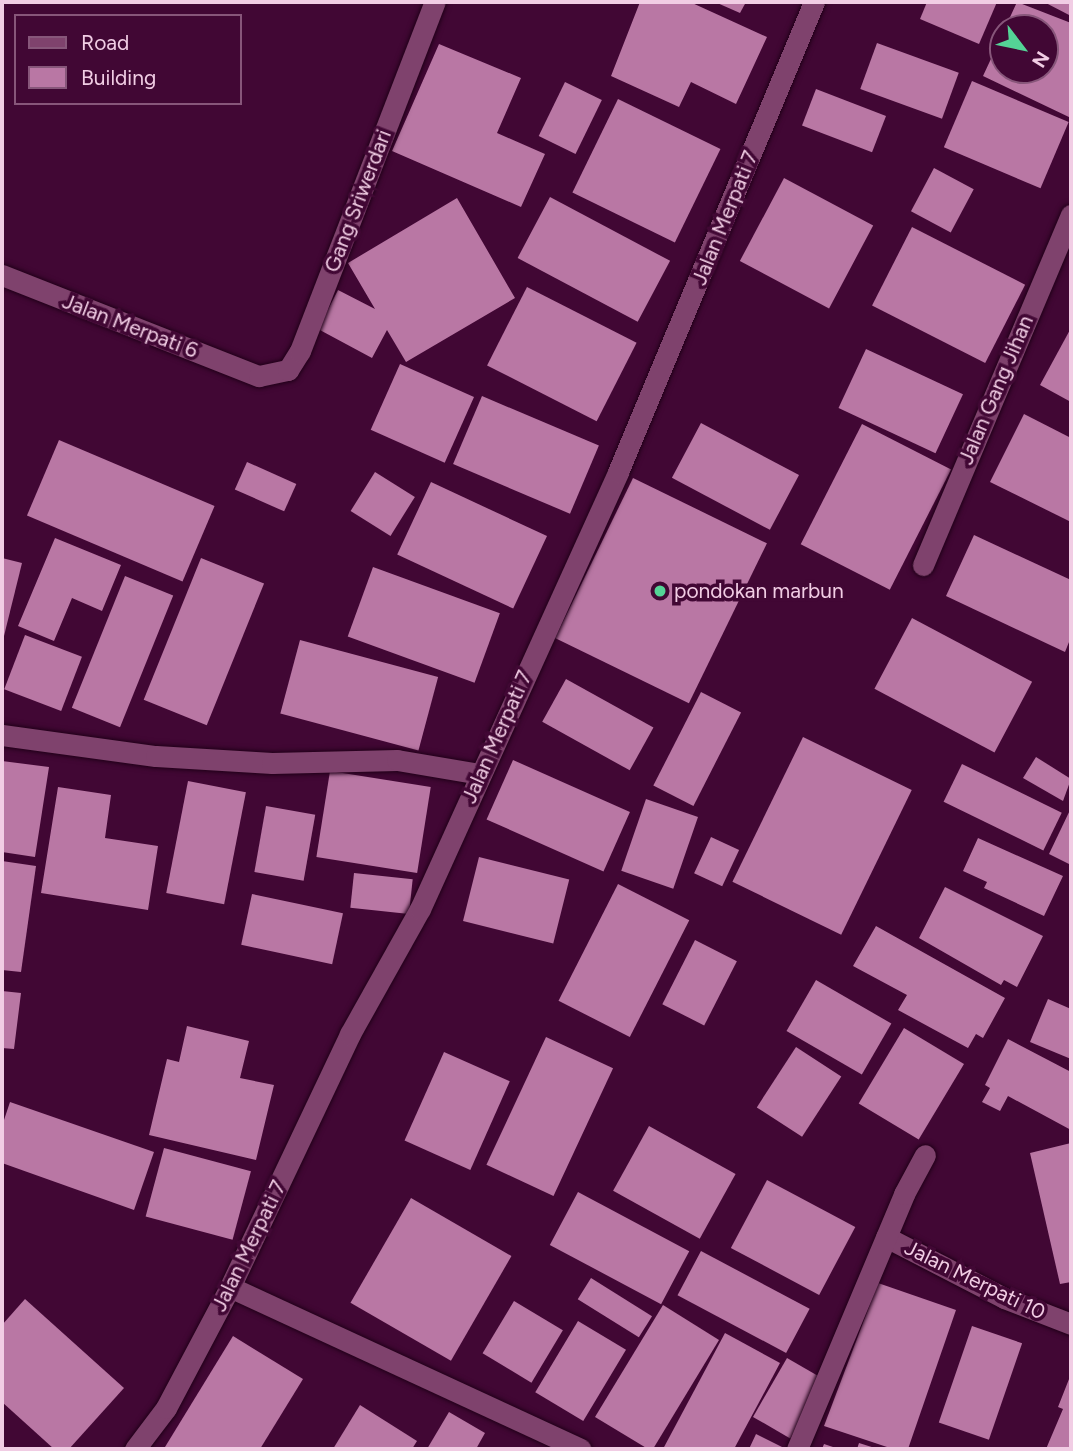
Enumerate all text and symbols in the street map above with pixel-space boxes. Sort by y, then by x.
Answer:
legend [14,14,242,105]
north arrow [989,14,1059,84]
text: Road [81,30,129,55]
text: N [1027,47,1054,72]
text: Building [81,65,156,90]
street label: Gang Sriwerdari [319,126,397,276]
street label: Jalan Merpati 7 [687,147,763,289]
street label: Jalan Merpati 6 [59,289,201,363]
street label: Jalan Gang Jihan [953,312,1039,468]
place label: pondokan marbun [674,578,844,604]
marker: pondokan marbun [652,583,668,599]
street label: Jalan Merpati 7 [457,667,537,807]
street label: Jalan Merpati 7 [206,1176,292,1316]
street label: Jalan Merpati 10 [901,1235,1049,1325]

